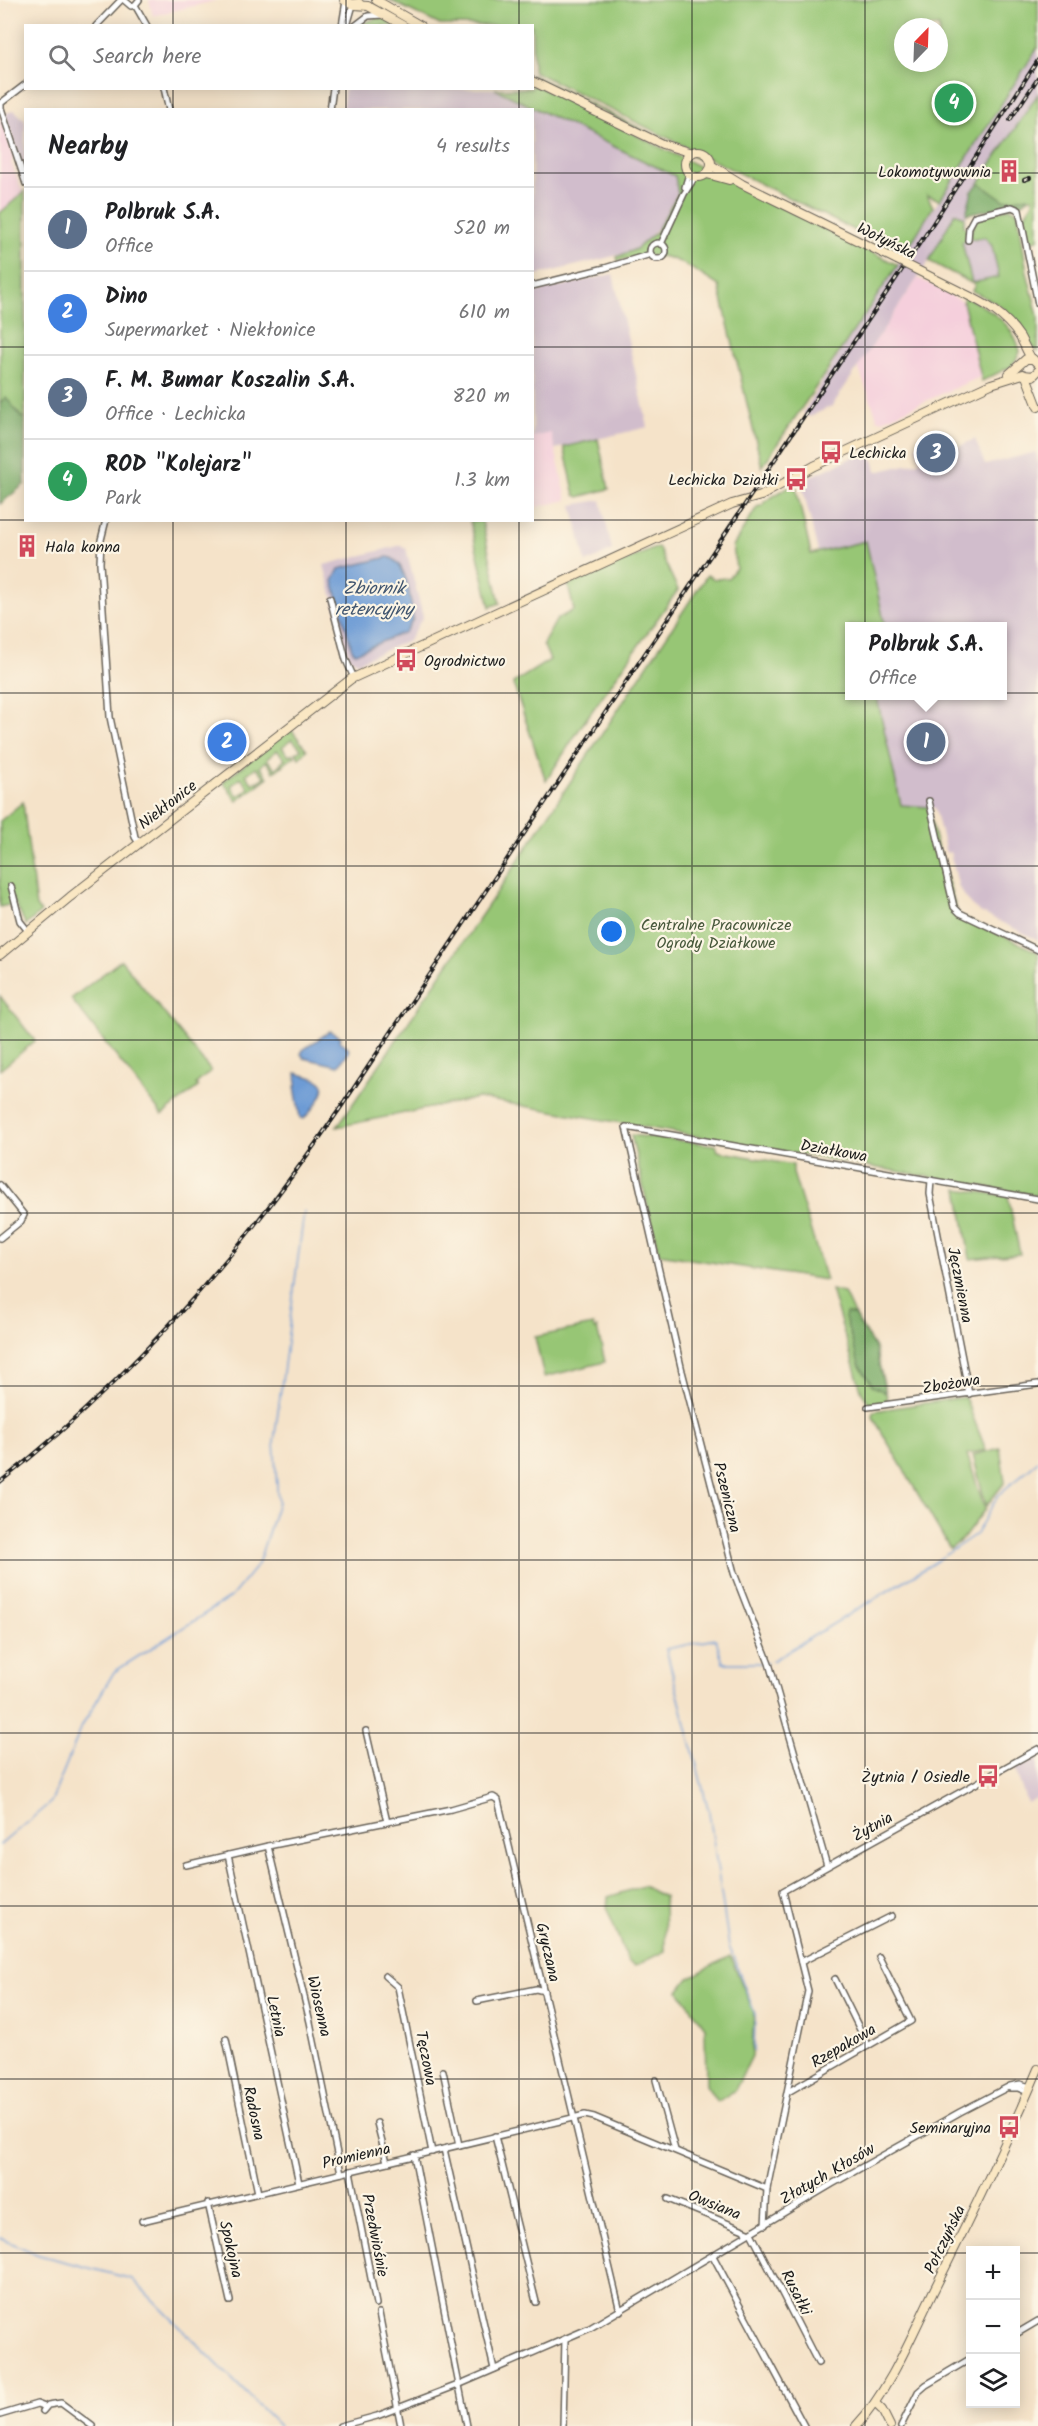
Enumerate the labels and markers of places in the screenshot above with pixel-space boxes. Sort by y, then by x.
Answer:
pin: 4 [934,80,974,126]
building icon: Lokomotywownia [996,158,1022,184]
place label: Lokomotywownia [878,160,991,185]
pin: 3 [916,430,956,476]
bus stop icon: Lechicka [818,439,844,465]
place label: Lechicka [849,441,907,466]
bus stop icon: Lechicka Działki [783,466,809,492]
place label: Lechicka Działki [668,468,779,493]
building icon: Hala konna [14,533,40,559]
place label: Hala konna [45,535,120,560]
bus stop icon: Ogrodnictwo [393,647,419,673]
place label: Ogrodnictwo [424,649,506,674]
pin: 2 [208,720,246,764]
pin: 1 [906,720,946,764]
bus stop icon: Żytnia / Osiedle [975,1763,1001,1789]
place label: Żytnia / Osiedle [861,1765,970,1790]
bus stop icon: Seminaryjna [996,2114,1022,2140]
place label: Seminaryjna [910,2116,991,2141]

